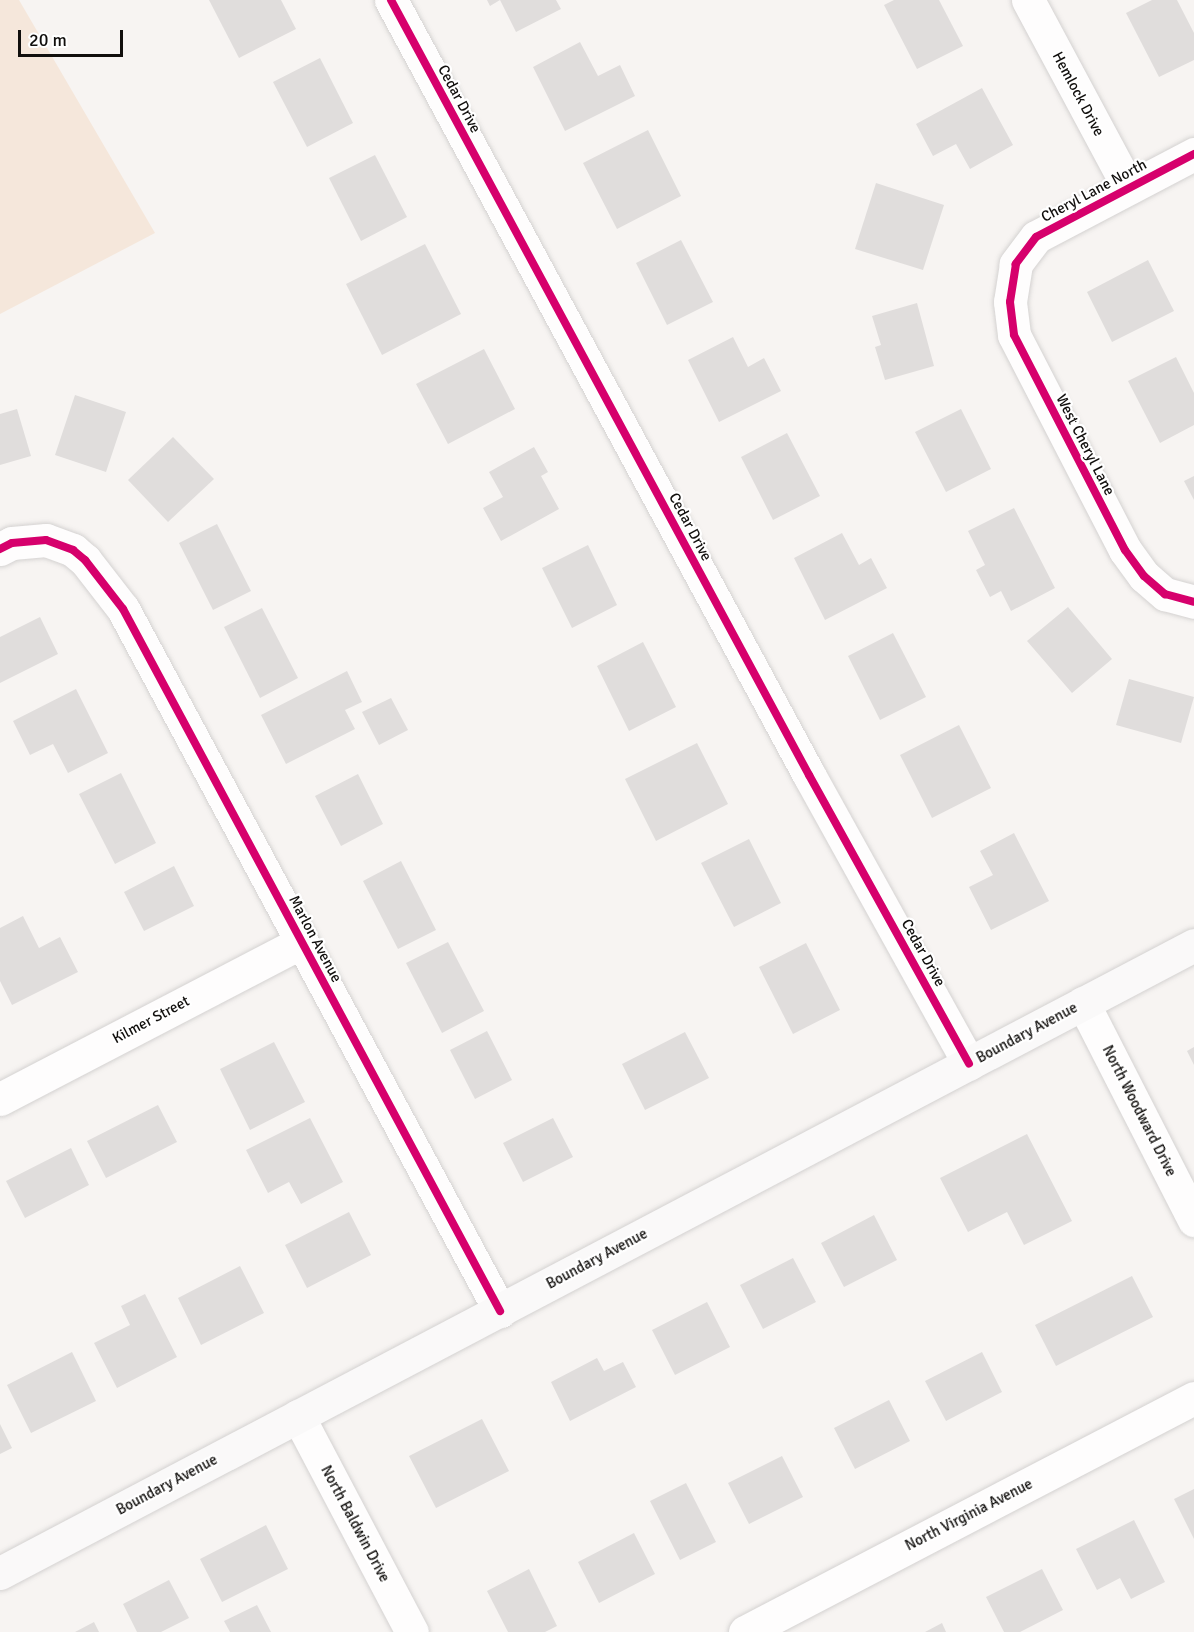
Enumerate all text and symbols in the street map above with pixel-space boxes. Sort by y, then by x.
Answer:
scale bar [21,18,126,56]
text: 20 m [29,29,67,51]
street label: Hemlock Drive [1048,49,1108,139]
street label: Cedar Drive [434,62,484,136]
street label: Cheryl Lane North [1038,156,1150,226]
street label: West Cheryl Lane [1052,391,1118,499]
street label: Cedar Drive [665,490,715,564]
street label: Marlon Avenue [285,893,345,985]
street label: Cedar Drive [897,916,949,990]
street label: Kilmer Street [109,992,193,1048]
street label: Boundary Avenue [973,999,1081,1067]
street label: North Woodward Drive [1098,1042,1180,1180]
street label: Boundary Avenue [543,1225,651,1293]
street label: Boundary Avenue [113,1451,221,1519]
street label: North Baldwin Drive [317,1463,393,1585]
street label: North Virginia Avenue [902,1475,1036,1555]

